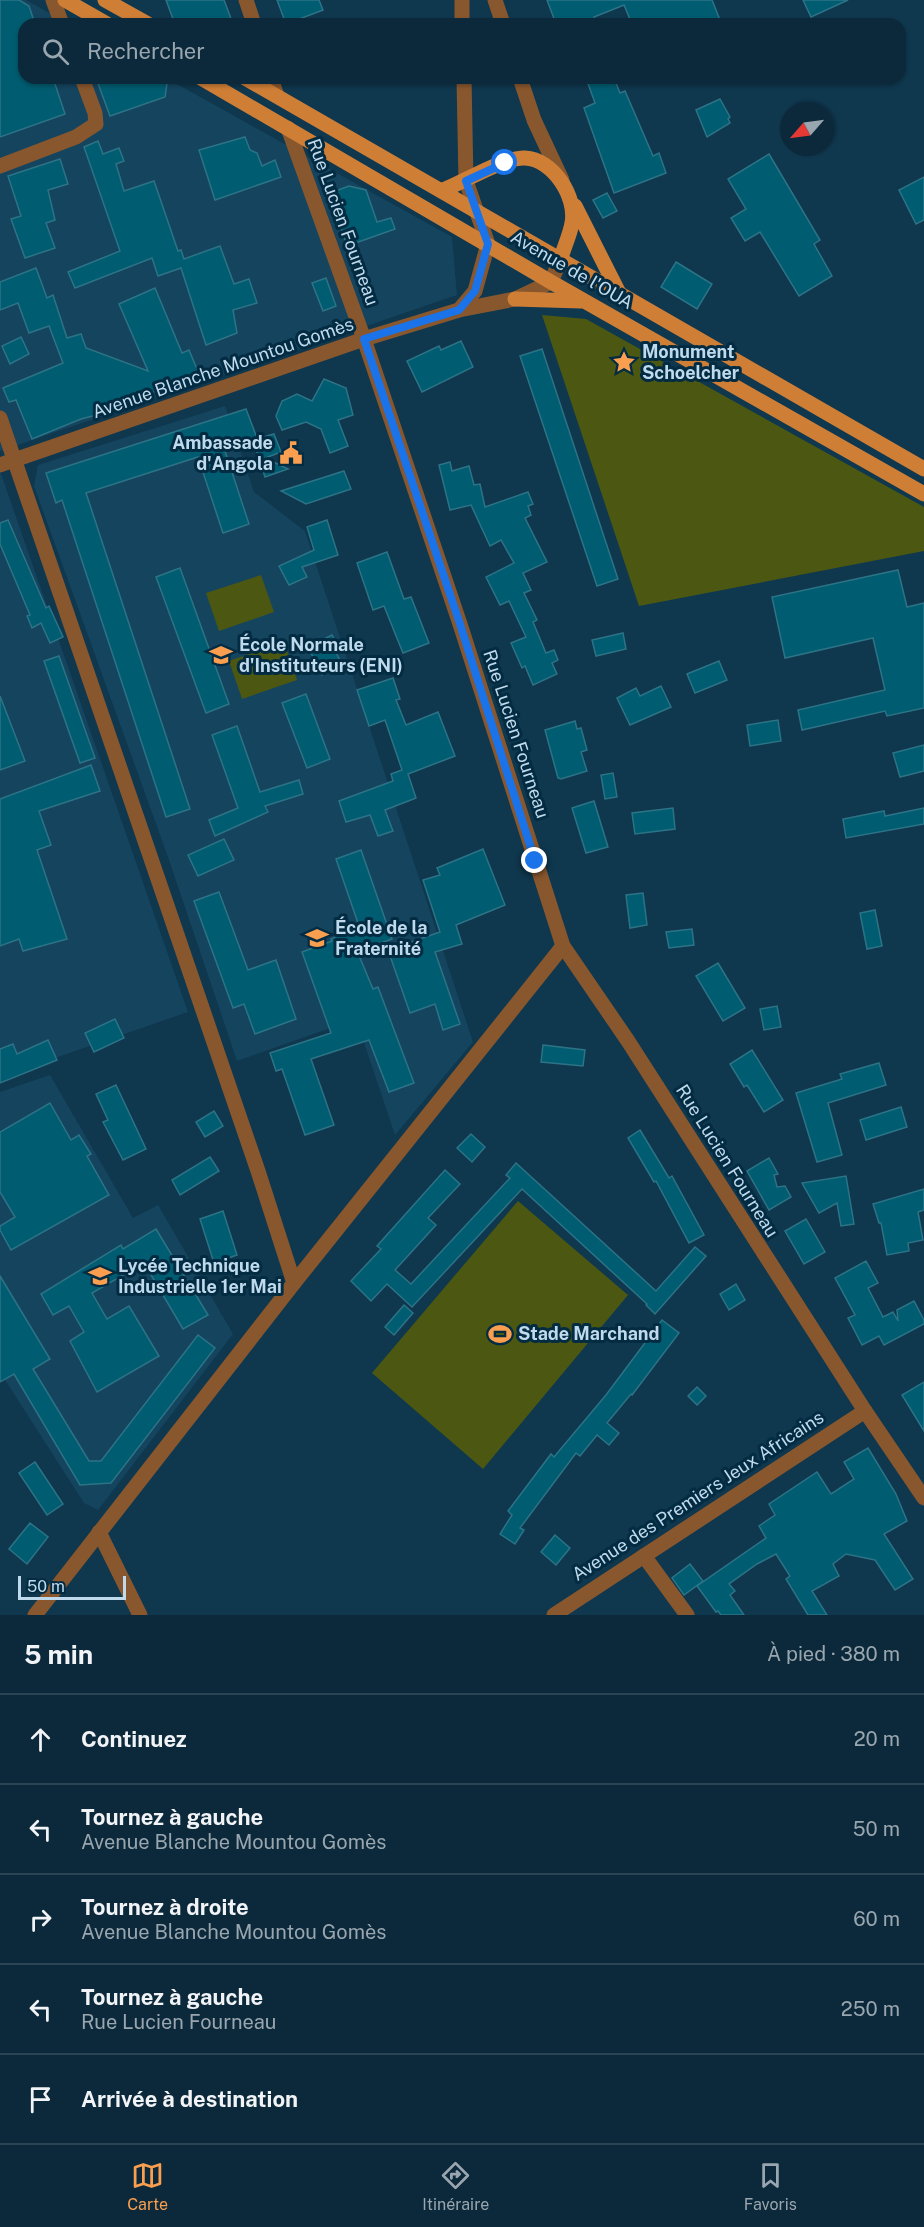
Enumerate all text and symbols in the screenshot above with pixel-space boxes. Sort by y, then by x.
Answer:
search box [18,18,906,84]
icon: search [39,35,72,68]
text: Rechercher [87,38,205,64]
north arrow [780,102,834,156]
street label: Rue Lucien Fourneau [304,136,383,308]
route start [491,149,517,175]
street label: Avenue de l'OUA [507,226,637,313]
street label: Avenue Blanche Mountou Gomès [90,313,356,422]
place label: Monument Schoelcher [642,341,740,383]
place icon: Monument Schoelcher [611,349,637,375]
place label: Ambassade d'Angola [172,432,273,474]
public building icon: Ambassade d'Angola [278,440,304,466]
place label: École Normale d'Instituteurs (ENI) [239,633,403,676]
school or university icon: École Normale d'Instituteurs (ENI) [208,642,234,668]
street label: Rue Lucien Fourneau [479,647,554,821]
route end [521,847,547,873]
place label: École de la Fraternité [335,916,428,959]
school or university icon: École de la Fraternité [304,925,330,951]
street label: Rue Lucien Fourneau [672,1081,783,1241]
place label: Lycée Technique Industrielle 1er Mai [118,1255,282,1297]
school or university icon: Lycée Technique Industrielle 1er Mai [87,1263,113,1289]
sports icon: Stade Marchand [487,1321,513,1347]
place label: Stade Marchand [518,1323,660,1344]
street label: Avenue des Premiers Jeux Africains [568,1406,827,1585]
scale bar [18,1573,126,1600]
text: 50 m [27,1577,65,1596]
text: 5 min [24,1639,93,1670]
text: À pied · 380 m [767,1642,900,1666]
icon: ahead [24,1723,57,1756]
text: Continuez [81,1726,187,1752]
text: 20 m [854,1727,900,1751]
text: Tournez à gauche [81,1804,263,1830]
icon: left [24,1813,57,1846]
text: 50 m [853,1817,900,1841]
text: Avenue Blanche Mountou Gomès [81,1830,386,1854]
text: Tournez à droite [81,1894,249,1920]
icon: right [24,1903,57,1936]
text: 60 m [853,1907,900,1931]
text: Avenue Blanche Mountou Gomès [81,1920,386,1944]
text: Tournez à gauche [81,1984,263,2010]
icon: left [24,1993,57,2026]
text: 250 m [841,1997,900,2021]
text: Rue Lucien Fourneau [81,2010,276,2034]
icon: arrive [24,2083,57,2116]
text: Arrivée à destination [81,2086,298,2112]
tab: Carte [127,2159,168,2214]
tab: Itinéraire [422,2159,489,2214]
tab: Favoris [744,2159,797,2214]

